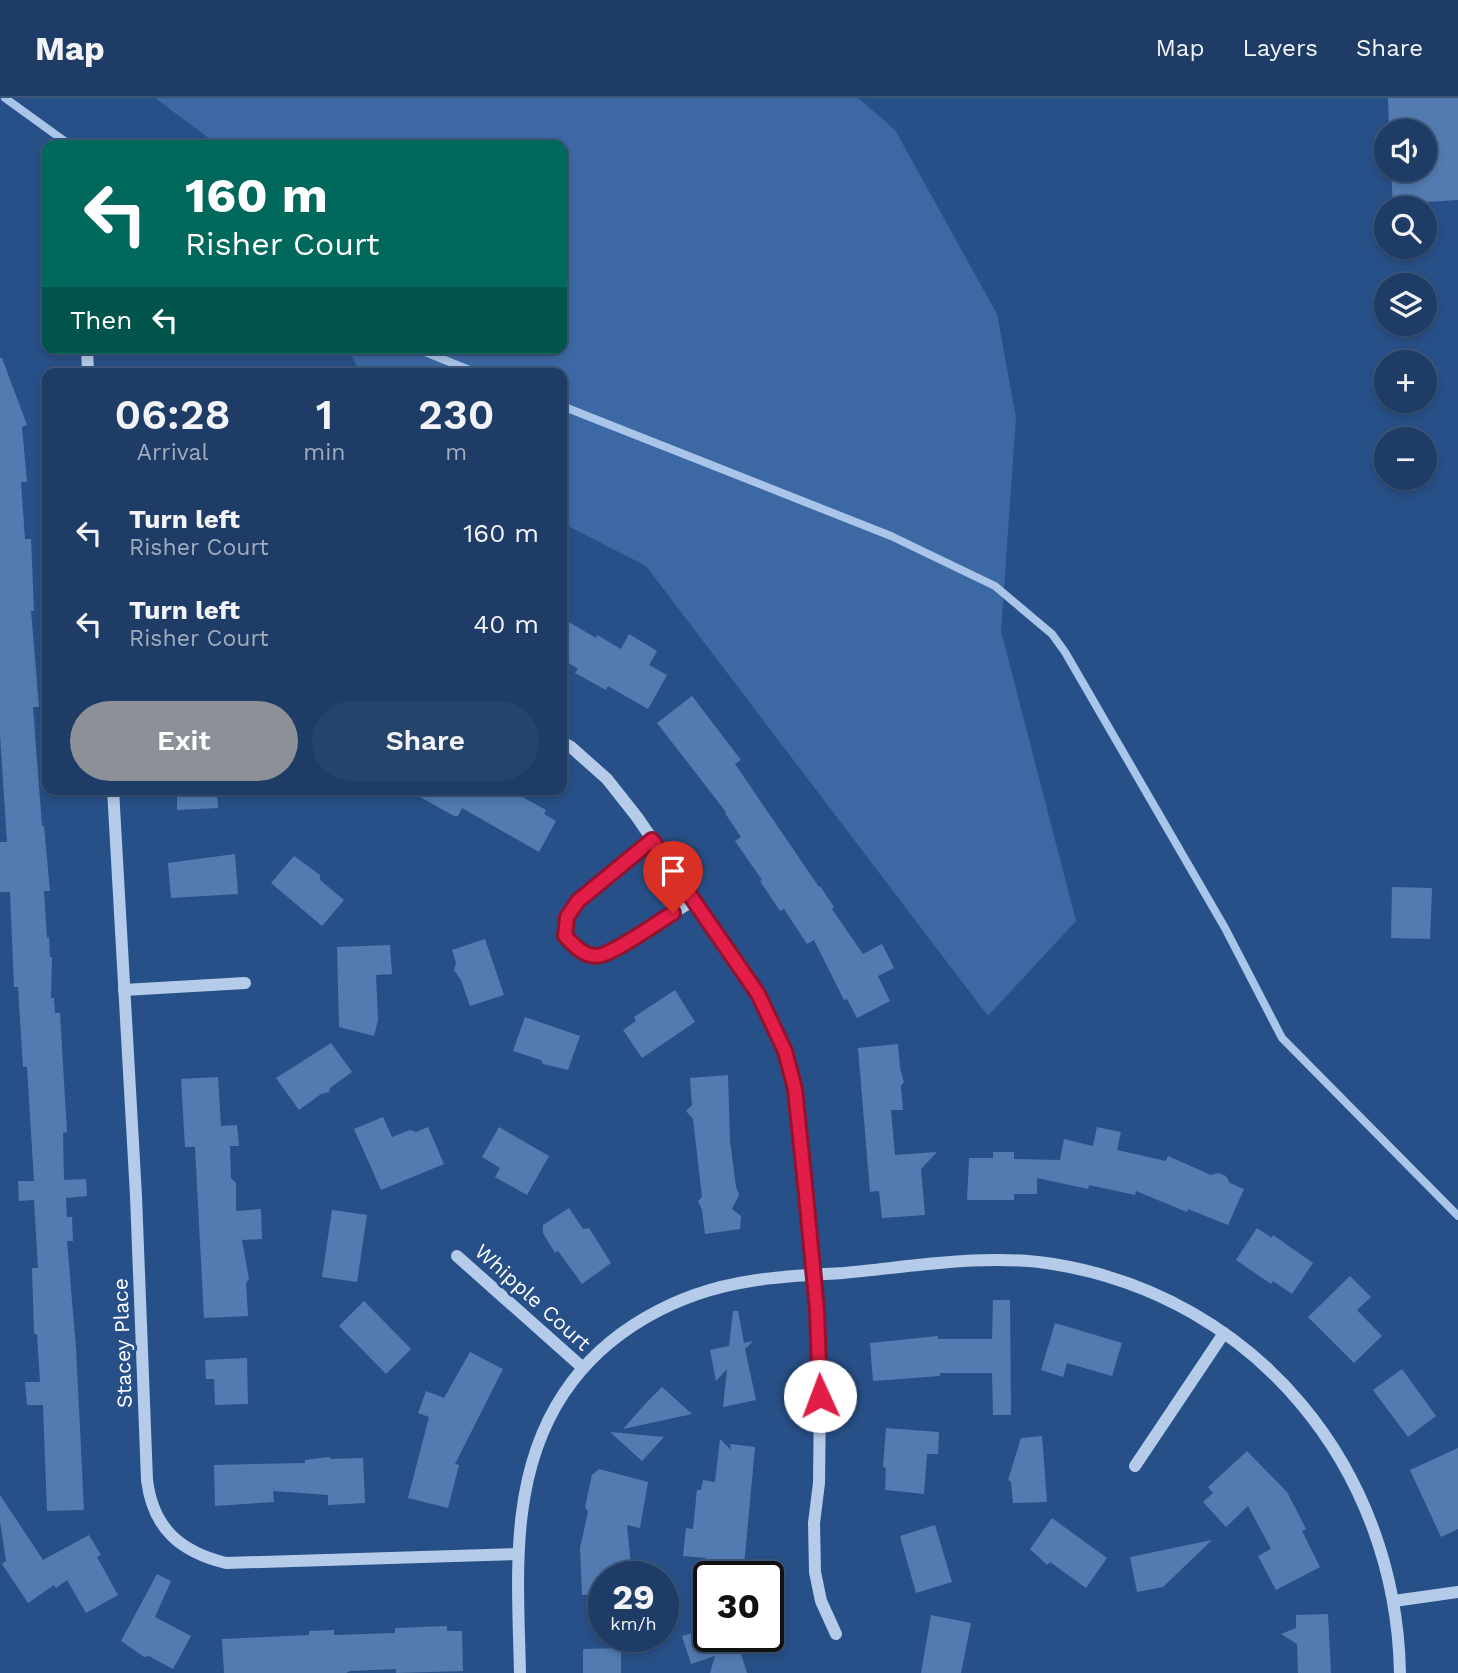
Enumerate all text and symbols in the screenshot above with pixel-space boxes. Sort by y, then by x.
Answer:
text: Map [35,29,105,68]
text: Map [1156,34,1204,62]
text: Layers [1242,34,1318,62]
text: Share [1356,34,1423,62]
map controls [1374,119,1437,490]
button: sound [1374,119,1437,182]
text: 160 m [185,166,328,224]
icon: left [70,168,161,259]
button: search [1374,196,1437,259]
text: Risher Court [185,225,379,263]
button: layers [1374,273,1437,336]
icon: left [146,301,184,339]
text: Then [70,305,132,335]
button: + [1374,350,1437,413]
text: 06:28 [115,390,231,439]
text: 1 [316,390,333,439]
text: 230 [418,390,494,439]
button: − [1374,427,1437,490]
text: Arrival [137,439,209,466]
text: min [303,439,346,466]
text: m [445,439,467,466]
text: Turn left [129,504,240,534]
icon: left [70,514,108,552]
text: 160 m [463,518,539,548]
text: Risher Court [129,534,269,561]
text: Turn left [129,595,240,625]
icon: left [70,605,108,643]
text: 40 m [473,609,539,639]
text: Risher Court [129,625,269,652]
button: Exit [70,701,298,781]
button: Share [312,701,539,781]
pin [643,841,703,913]
icon: arrive [654,852,692,890]
street label: Whipple Court [470,1238,596,1356]
street label: Stacey Place [107,1278,137,1408]
position arrow [783,1359,857,1433]
speed limit sign: 30 [693,1561,784,1652]
text: 29 [612,1576,655,1618]
text: km/h [610,1613,657,1634]

